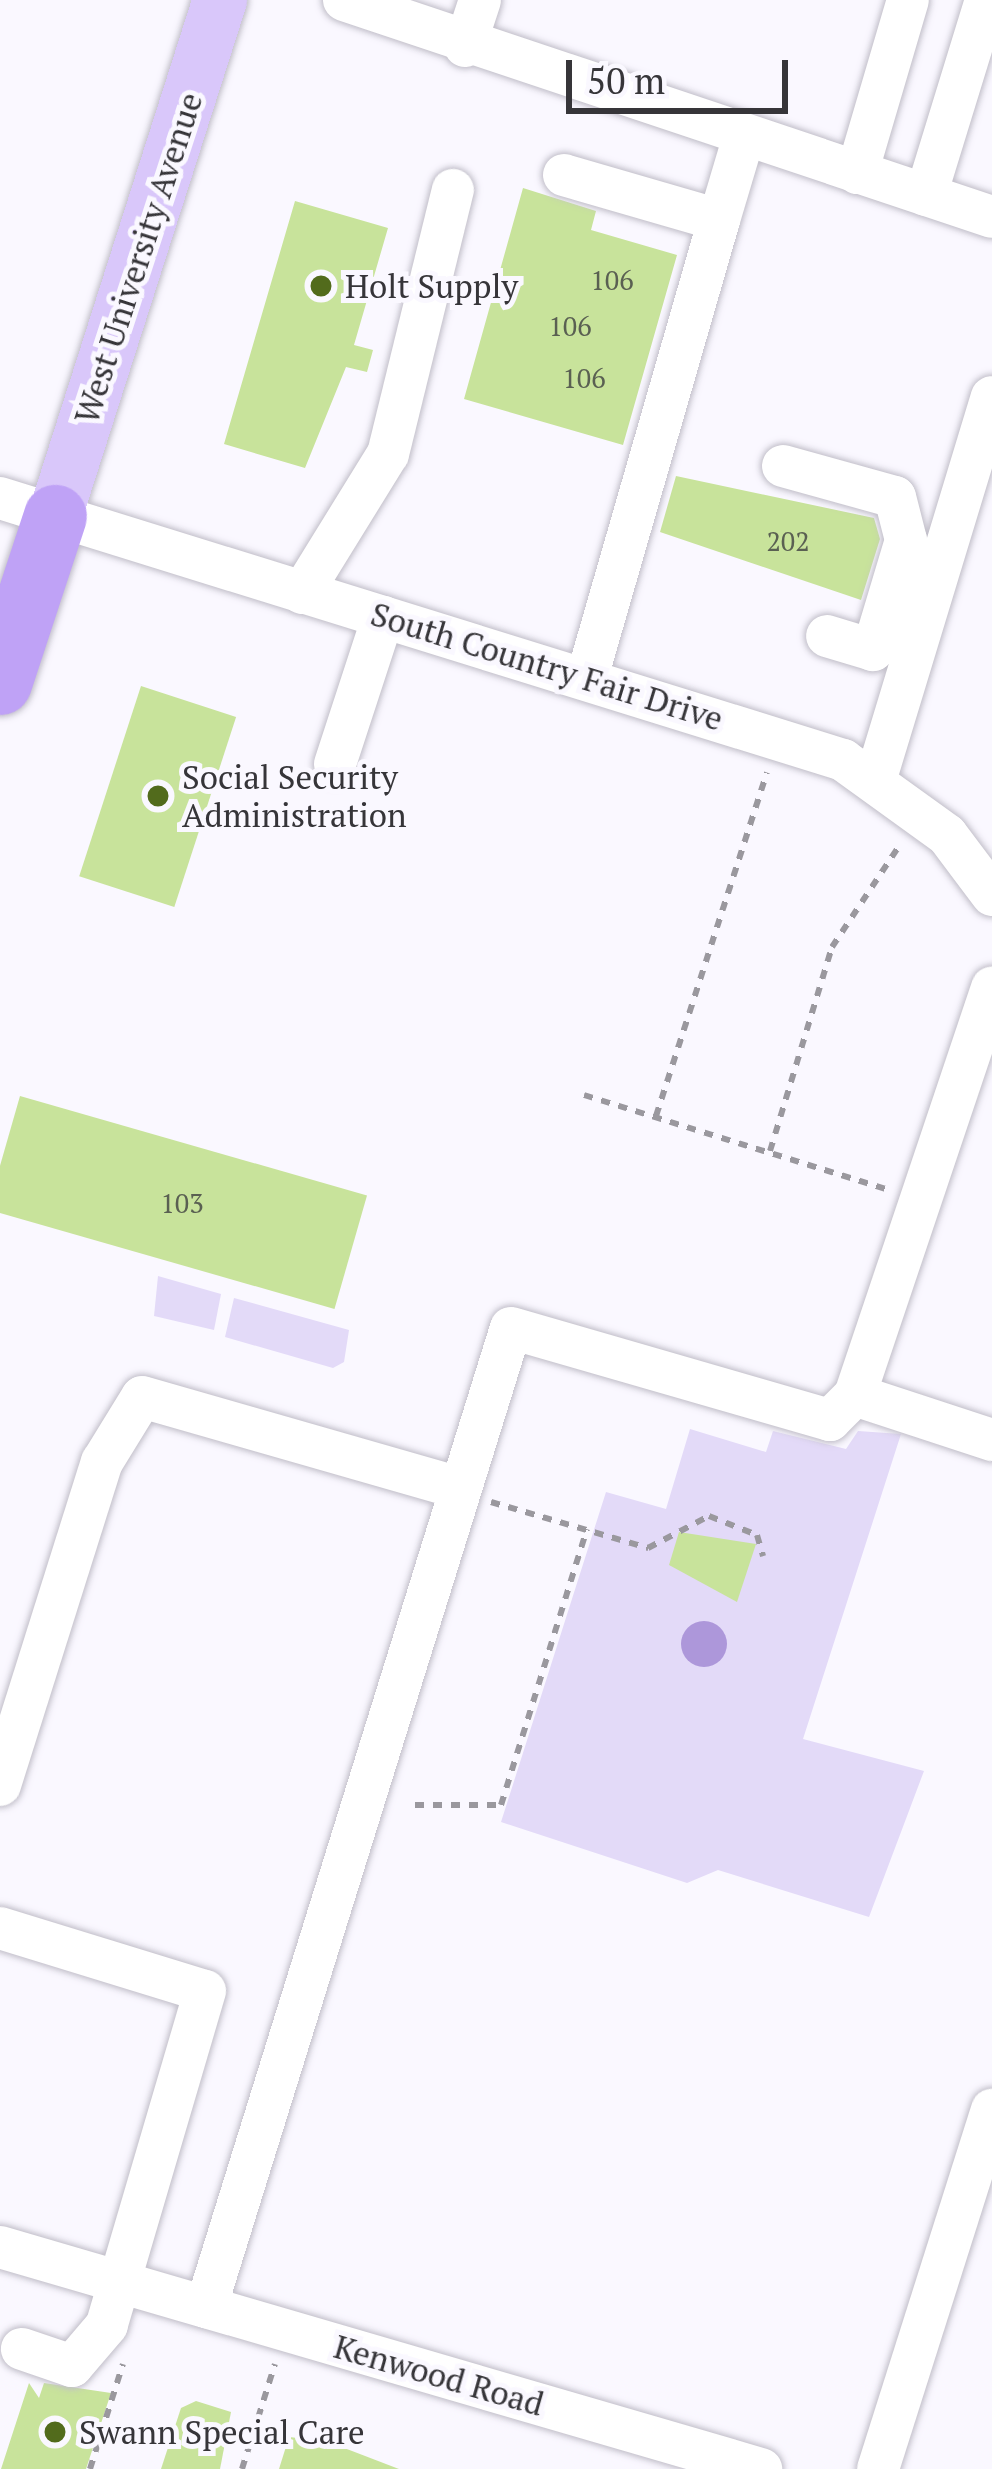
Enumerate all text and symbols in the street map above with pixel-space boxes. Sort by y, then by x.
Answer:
scale bar [572,36,794,110]
text: 50 m [587,57,665,104]
street label: West University Avenue [66,87,210,429]
house number: 106 [590,265,634,297]
place label: Holt Supply [345,266,518,306]
marker: Holt Supply [308,273,334,299]
house number: 106 [548,311,592,343]
house number: 106 [562,363,606,395]
house number: 202 [766,526,810,558]
street label: South Country Fair Drive [366,594,728,738]
place label: Social Security Administration [182,757,407,835]
marker: Social Security Administration [145,783,171,809]
house number: 103 [160,1188,204,1220]
street label: Kenwood Road [330,2326,548,2424]
place label: Swann Special Care [79,2412,365,2452]
marker: Swann Special Care [42,2419,68,2445]

